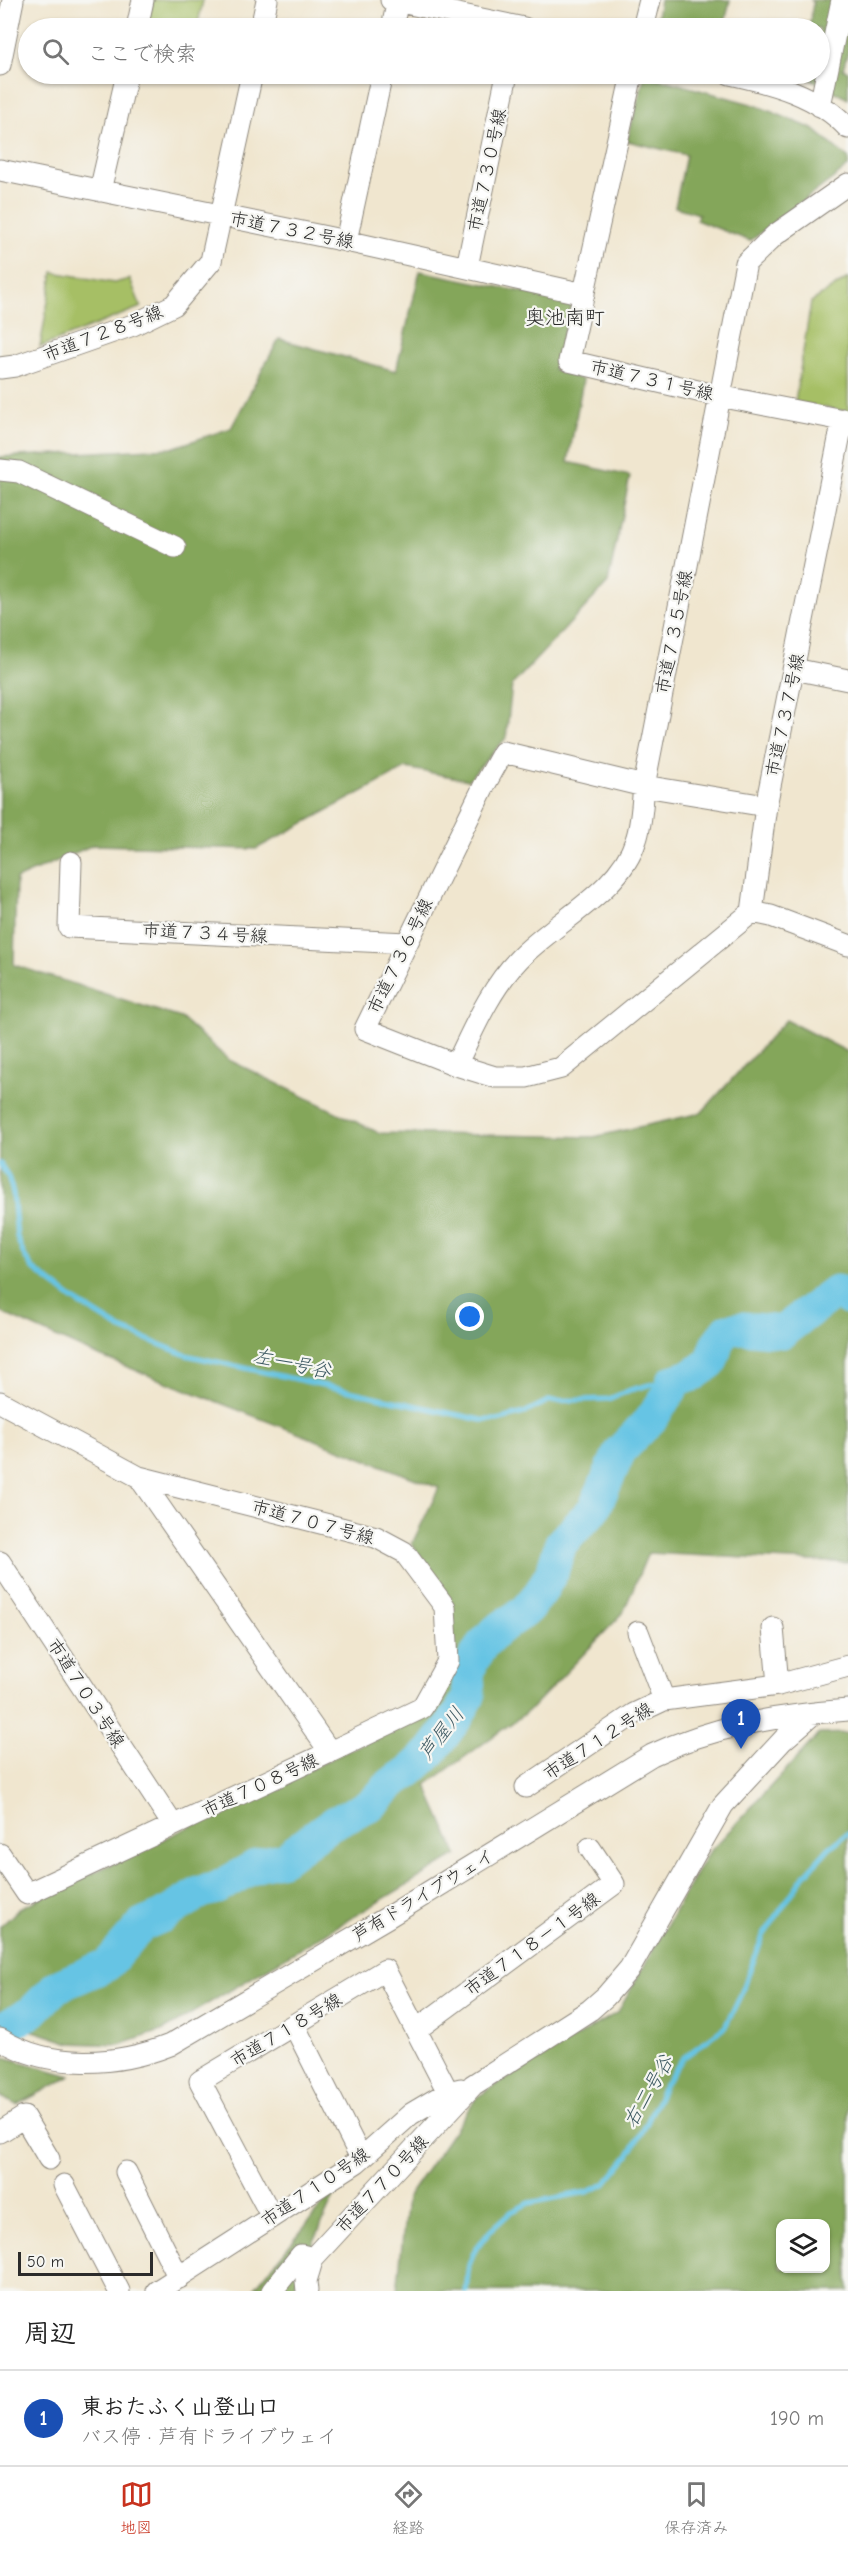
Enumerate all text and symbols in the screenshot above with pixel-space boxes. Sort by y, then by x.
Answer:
search box [18,18,830,84]
icon: search [39,35,72,68]
text: ここで検索 [87,41,197,67]
street label: 市道７３０号線 [464,106,511,234]
street label: 市道７３２号線 [228,208,356,253]
street label: 市道７２８号線 [41,301,166,366]
district label: 奥池南町 [525,306,605,329]
street label: 市道７３１号線 [588,356,716,405]
street label: 市道７３５号線 [652,568,697,696]
street label: 市道７３７号線 [762,651,809,779]
street label: 市道７３６号線 [363,895,438,1017]
street label: 市道７３４号線 [142,920,268,947]
your location [455,1302,484,1331]
water label: 左一号谷 [250,1344,334,1383]
street label: 市道７０７号線 [249,1496,376,1549]
street label: 市道７０３号線 [42,1635,129,1752]
street label: 市道７１２号線 [540,1698,657,1785]
pin: 1 [722,1700,760,1749]
water label: 芦屋川 [414,1703,469,1764]
street label: 市道７０８号線 [199,1749,322,1822]
street label: 芦有ドライブウェイ [349,1845,498,1946]
street label: 市道７１８－１号線 [461,1888,604,2001]
street label: 市道７１８号線 [227,1989,346,2072]
water label: 右二号谷 [618,2050,679,2132]
street label: 市道７７０号線 [332,2131,433,2238]
street label: 市道７１０号線 [257,2143,373,2231]
map controls [776,2219,830,2273]
button: layers [776,2219,830,2273]
scale bar [18,2249,153,2276]
text: 50 m [27,2253,64,2271]
text: 周辺 [24,2319,76,2349]
text: 東おたふく山登山口 [81,2394,279,2420]
text: 1 [40,2407,47,2430]
text: 190 m [770,2407,824,2430]
text: バス停 · 芦有ドライブウェイ [81,2425,337,2448]
tab: 地図 [120,2478,153,2538]
tab: 経路 [392,2478,425,2538]
tab: 保存済み [664,2478,728,2538]

